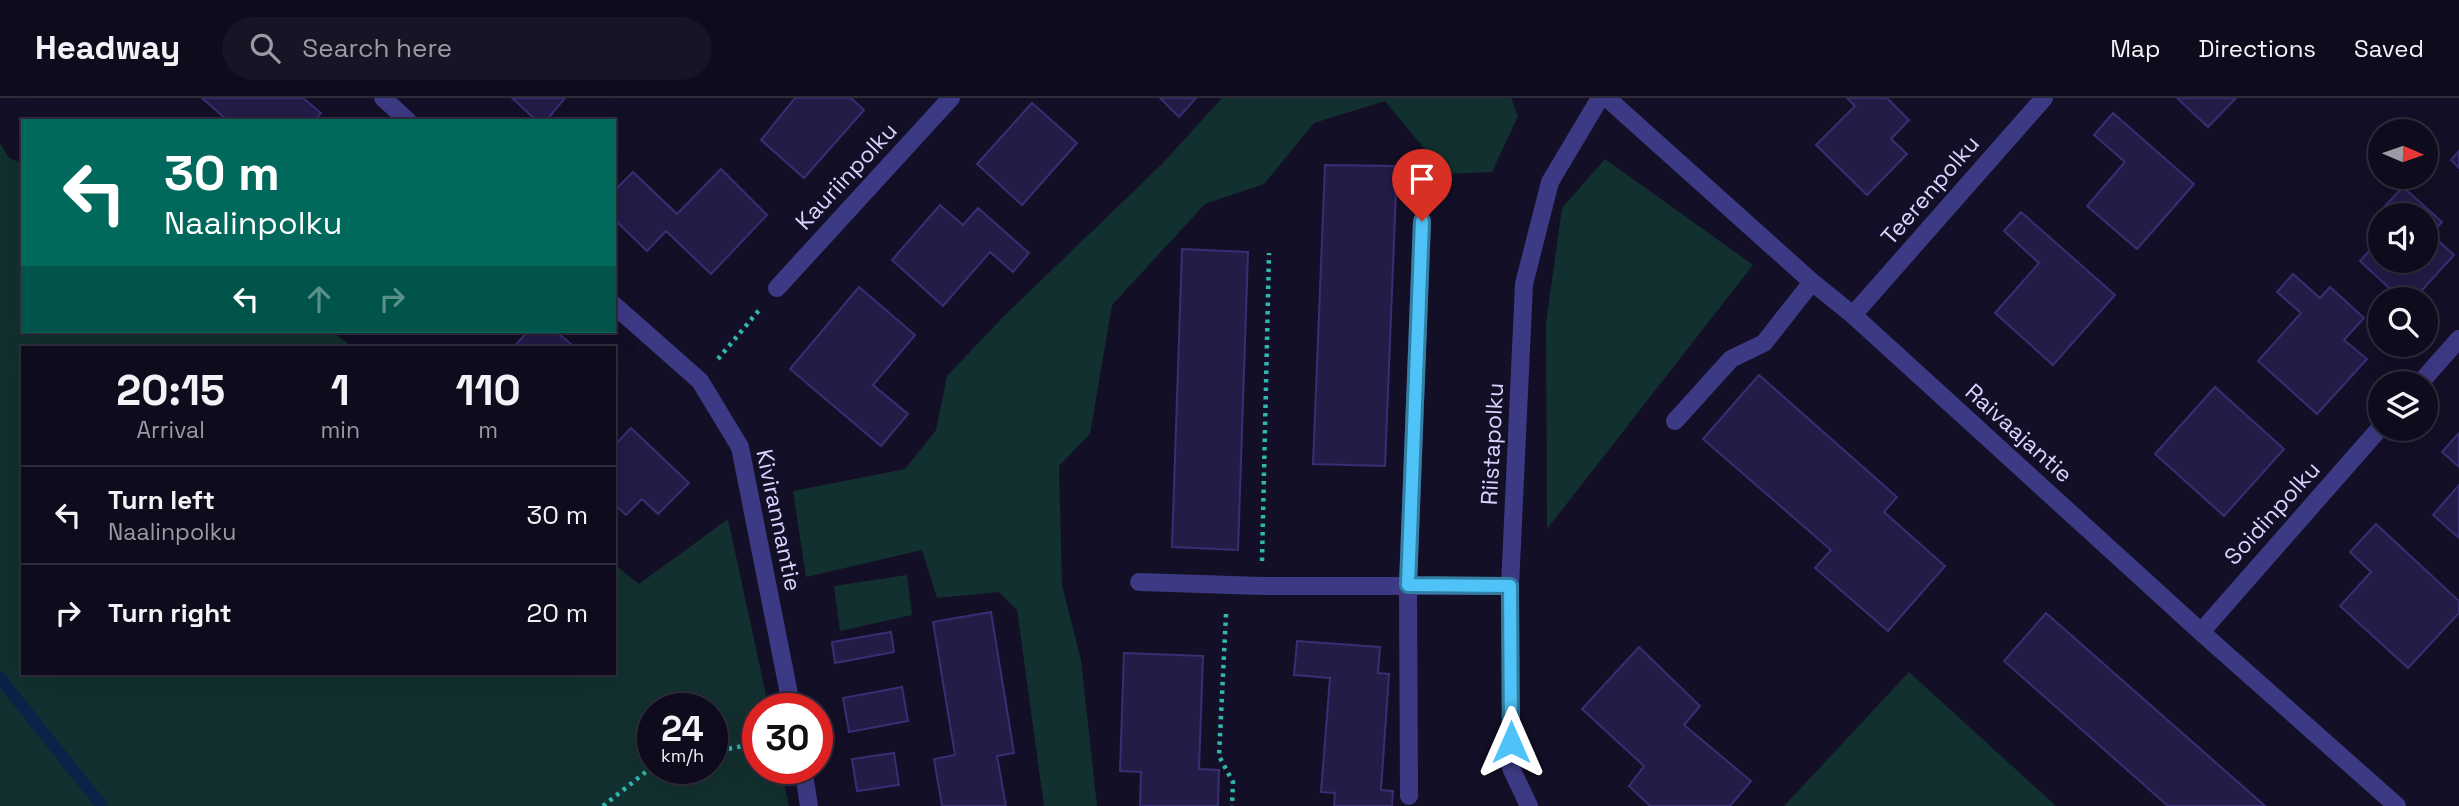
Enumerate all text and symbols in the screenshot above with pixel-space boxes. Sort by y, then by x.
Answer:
search box [222,17,712,80]
text: Headway [35,27,180,69]
icon: search [246,29,284,67]
text: Search here [302,31,452,65]
text: Map [2110,33,2160,64]
text: Directions [2198,33,2316,64]
text: Saved [2354,33,2424,64]
street label: Kauriinpolku [789,116,903,236]
north arrow [2368,119,2438,189]
map controls [2368,119,2438,441]
street label: Teerenpolku [1874,129,1986,251]
text: 30 m [164,142,280,204]
icon: left [49,147,140,238]
pin [1392,149,1452,221]
icon: arrive [1403,160,1441,198]
text: Naalinpolku [164,203,342,243]
button: sound [2368,203,2438,273]
icon: left [227,280,265,318]
icon: ahead [300,280,338,318]
icon: right [373,280,411,318]
button: search [2368,287,2438,357]
text: 20:15 [116,364,225,417]
text: 1 [331,364,350,417]
text: 110 [455,364,521,417]
button: layers [2368,371,2438,441]
street label: Raivaajantie [1959,377,2079,489]
street label: Riistapolku [1474,382,1510,506]
text: Arrival [137,415,205,445]
text: min [321,415,360,445]
text: m [478,415,498,445]
street label: Kivirannantie [749,446,809,594]
street label: Soidinpolku [2217,455,2327,571]
text: Turn left [108,483,215,517]
icon: left [49,496,87,534]
text: 30 m [527,498,588,532]
text: Naalinpolku [108,517,236,547]
icon: right [49,594,87,632]
text: Turn right [108,596,232,630]
text: 20 m [527,596,588,630]
speed limit sign: 30 [742,693,833,784]
position arrow [1474,705,1548,779]
text: 24 [661,707,704,751]
text: km/h [661,744,704,767]

